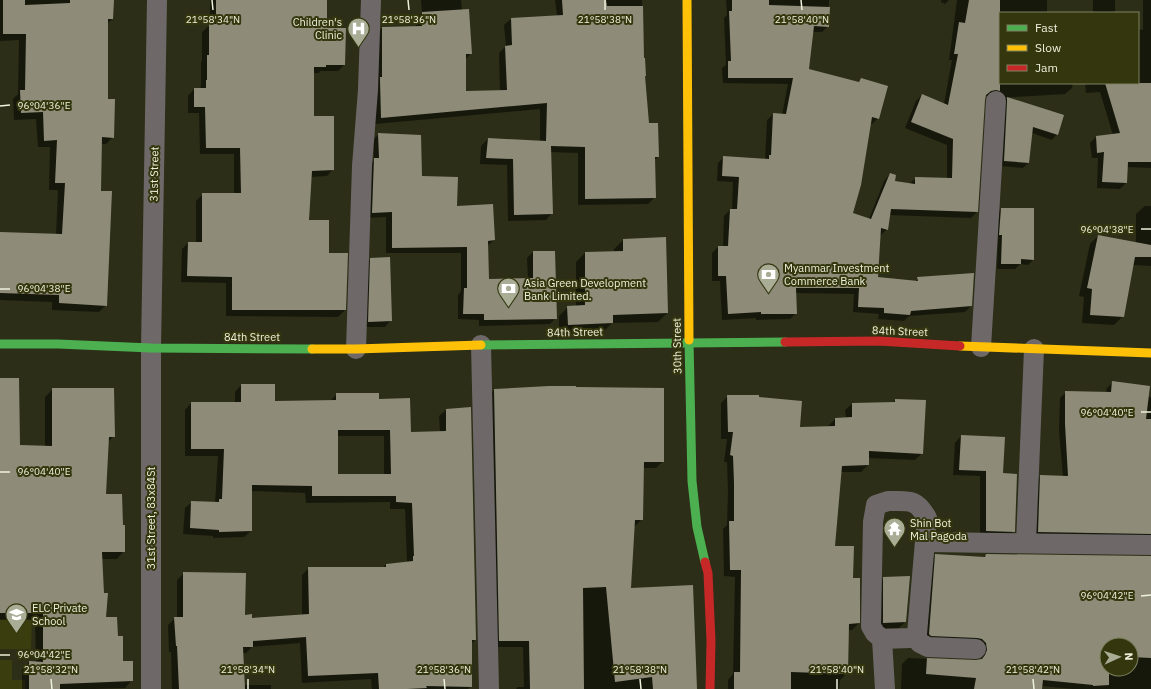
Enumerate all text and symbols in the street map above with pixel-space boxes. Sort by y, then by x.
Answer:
legend [999,12,1139,84]
text: 21°58'34"N [186,13,240,26]
text: 21°58'36"N [382,13,436,26]
text: 21°58'38"N [578,13,632,26]
text: 21°58'40"N [775,13,829,26]
place label: Children's Clinic [293,15,342,42]
hospital icon: Children's Clinic [345,15,371,48]
text: Fast [1035,20,1058,35]
text: Slow [1035,40,1061,55]
text: Jam [1035,60,1058,75]
text: 96°04'36"E [17,99,71,112]
street label: 31st Street [147,146,161,202]
text: 96°04'38"E [1080,223,1134,236]
bank icon: Myanmar Investment Commerce Bank [756,261,782,294]
place label: Myanmar Investment Commerce Bank [784,261,889,288]
bank icon: Asia Green Development Bank Limited. [495,276,521,309]
place label: Asia Green Development Bank Limited. [524,276,646,303]
text: 96°04'38"E [17,282,71,295]
street label: 30th Street [670,318,684,374]
street label: 84th Street [872,323,928,339]
street label: 84th Street [547,325,603,339]
street label: 84th Street [224,330,280,344]
text: 96°04'40"E [1080,406,1134,419]
text: 96°04'40"E [17,465,71,478]
street label: 31st Street, 83x84St [144,466,158,569]
temple icon: Shin Bot Mal Pagoda [881,516,907,549]
place label: Shin Bot Mal Pagoda [910,516,967,543]
text: 96°04'42"E [1080,589,1134,602]
school or university icon: ELC Private School [3,601,29,634]
place label: ELC Private School [32,601,87,628]
north arrow [1099,637,1139,677]
text: 96°04'42"E [17,648,71,661]
text: N [1122,652,1136,661]
text: 21°58'32"N [24,663,78,676]
text: 21°58'34"N [221,663,275,676]
text: 21°58'36"N [417,663,471,676]
text: 21°58'38"N [613,663,667,676]
text: 21°58'40"N [810,663,864,676]
text: 21°58'42"N [1006,663,1060,676]

